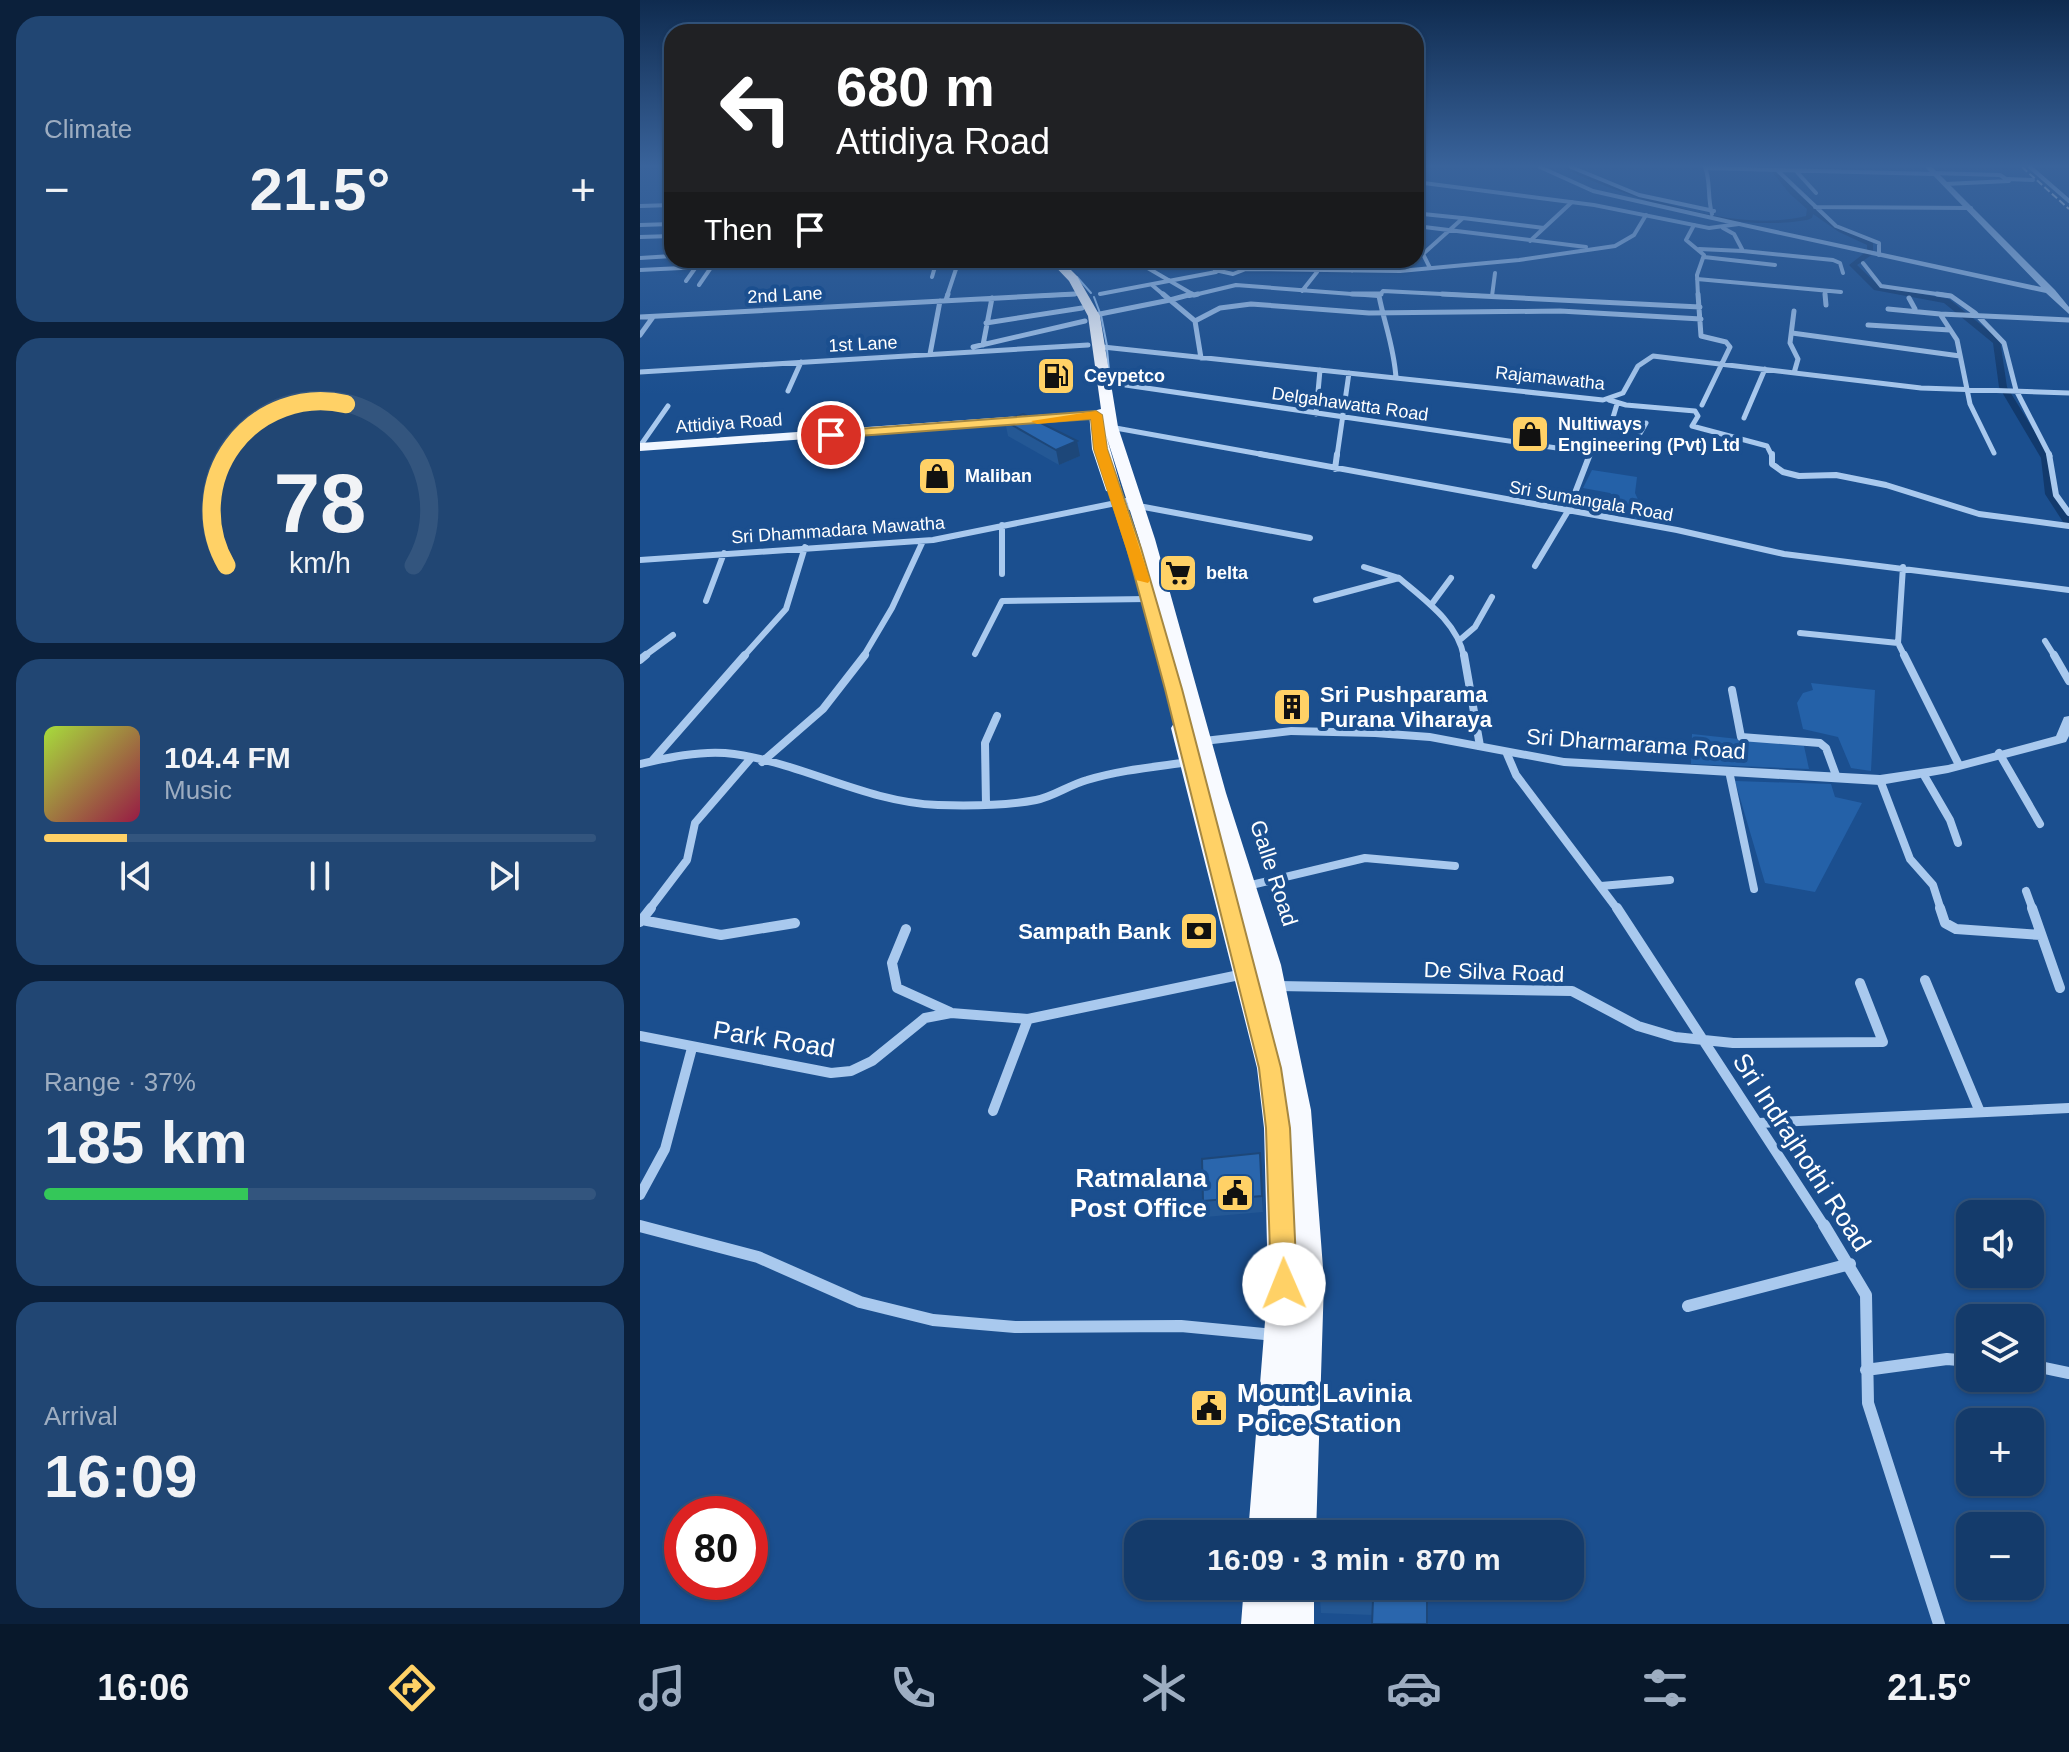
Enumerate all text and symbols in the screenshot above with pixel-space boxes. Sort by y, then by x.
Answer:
text: 680 m [836,55,995,118]
icon: left [704,56,808,160]
text: Climate [44,114,132,144]
text: Attidiya Road [836,121,1050,162]
text: 21.5° [250,156,390,223]
text: − [44,165,70,214]
text: + [570,165,596,214]
icon: arrive [788,208,832,252]
text: Then [704,213,772,246]
street label: 2nd Lane [747,283,823,307]
street label: 1st Lane [828,332,898,356]
fuel station icon: Ceypetco [1035,355,1077,397]
street label: Rajamawatha [1494,362,1607,394]
place label: Ceypetco [1084,366,1165,386]
street label: Delgahawatta Road [1270,383,1430,425]
pin [797,401,865,469]
street label: Attidiya Road [675,409,783,437]
icon: arrive [809,413,853,457]
shop icon: Nultiways Engineering (Pvt) Ltd [1509,413,1551,455]
place label: Nultiways Engineering (Pvt) Ltd [1558,414,1740,455]
shop icon: Maliban [916,455,958,497]
text: 78 [274,457,366,550]
place label: Maliban [965,466,1032,486]
street label: Sri Sumangala Road [1507,477,1675,525]
street label: Sri Dhammadara Mawatha [731,512,946,547]
text: km/h [289,548,351,580]
supermarket icon: belta [1157,552,1199,594]
place label: belta [1206,563,1249,583]
place label: Sri Pushparama Purana Viharaya [1320,682,1493,732]
building icon: Sri Pushparama Purana Viharaya [1271,686,1313,728]
street label: Sri Dharmarama Road [1525,724,1747,764]
text: 104.4 FM [164,741,291,774]
text: Music [164,775,232,805]
street label: Galle Road [1245,817,1303,929]
icon: previous [114,854,158,898]
icon: pause [298,854,342,898]
icon: next [482,854,526,898]
bank icon: Sampath Bank [1178,910,1220,952]
place label: Sampath Bank [1018,919,1172,944]
street label: De Silva Road [1423,957,1565,987]
street label: Park Road [711,1015,837,1063]
street label: Sri Indrajhothi Road [1727,1047,1877,1257]
text: Range · 37% [44,1067,196,1097]
text: 185 km [44,1109,248,1176]
place label: Ratmalana Post Office [1070,1163,1208,1223]
public building icon: Ratmalana Post Office [1214,1172,1256,1214]
map controls [1956,1200,2044,1600]
button: sound [1956,1200,2044,1288]
position arrow [1242,1242,1326,1326]
button: layers [1956,1304,2044,1392]
place label: Mount Lavinia Poice Station [1237,1378,1412,1438]
public building icon: Mount Lavinia Poice Station [1188,1387,1230,1429]
text: Arrival [44,1401,118,1431]
button: + [1956,1408,2044,1496]
text: 16:09 [44,1443,197,1510]
speed limit sign: 80 [664,1496,768,1600]
button: − [1956,1512,2044,1600]
text: 16:09 · 3 min · 870 m [1207,1543,1501,1576]
icon: directions [384,1660,440,1716]
icon: music [634,1660,690,1716]
icon: phone [885,1660,941,1716]
icon: climate [1136,1660,1192,1716]
icon: car [1386,1660,1442,1716]
icon: filters [1637,1660,1693,1716]
text: 16:06 [97,1667,189,1708]
text: 21.5° [1887,1667,1972,1708]

